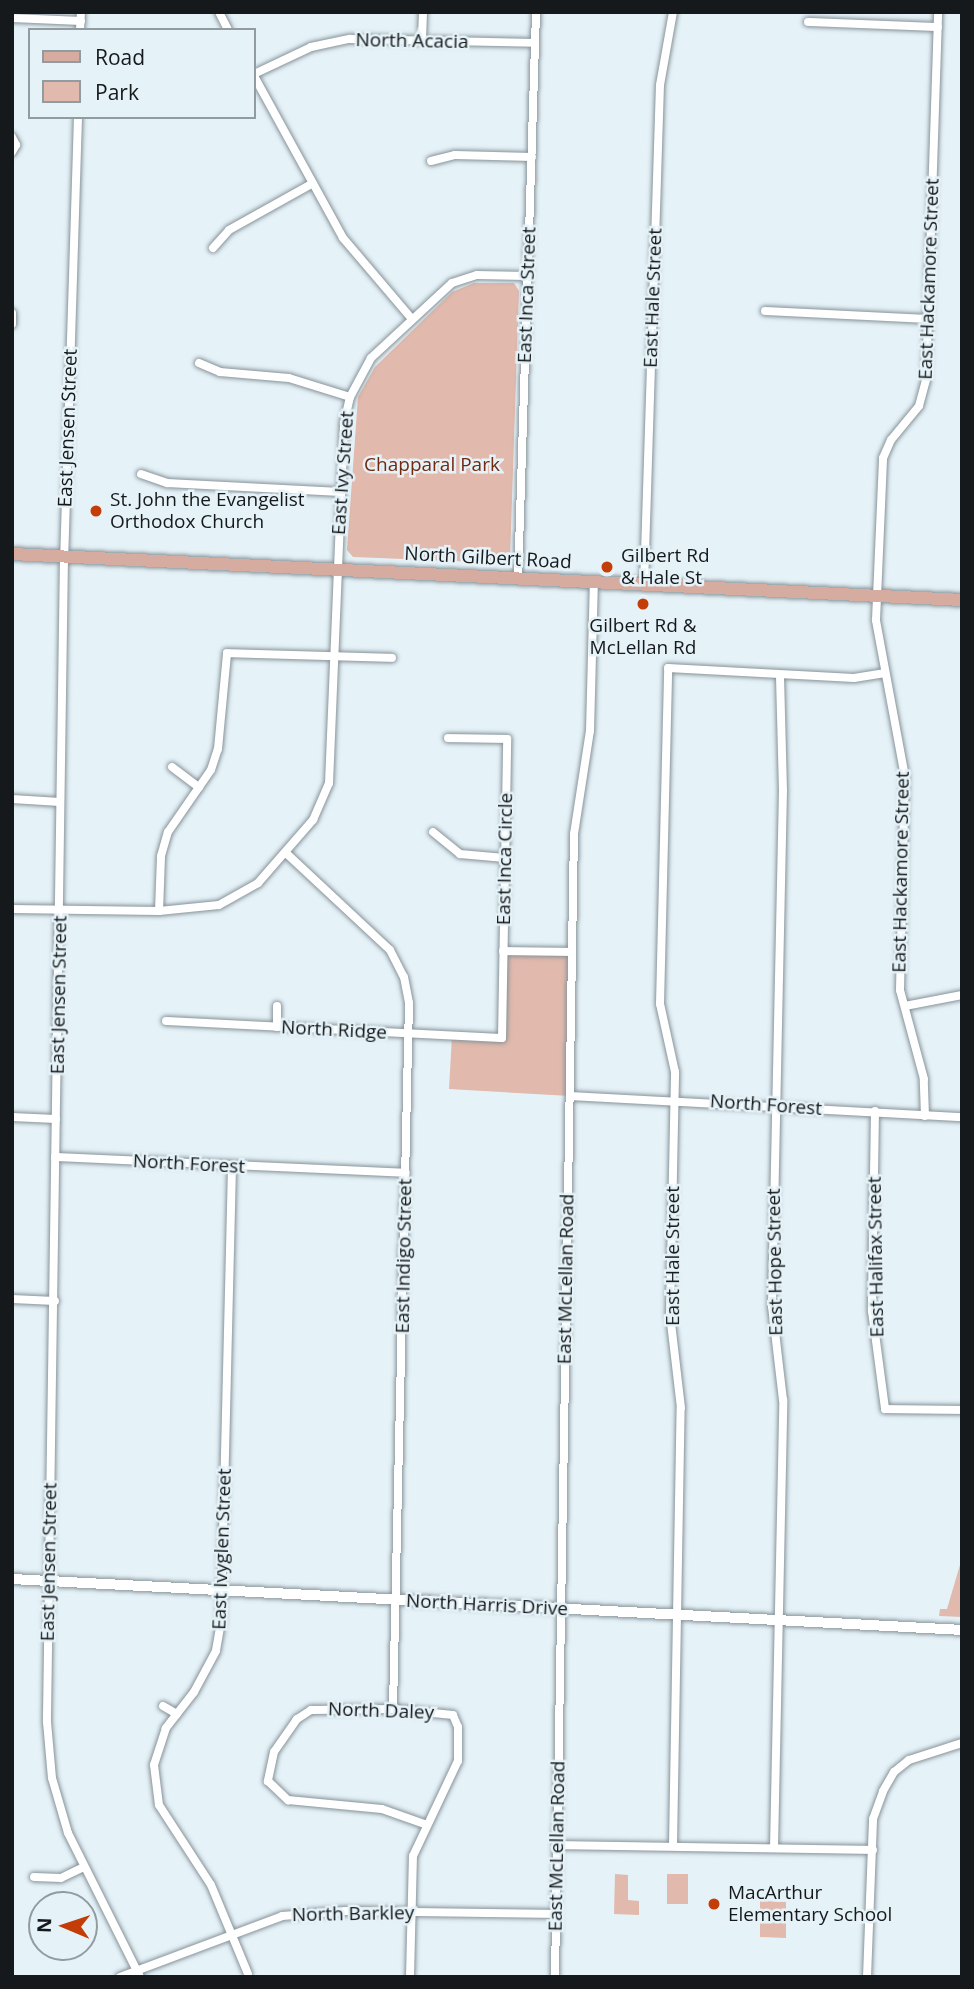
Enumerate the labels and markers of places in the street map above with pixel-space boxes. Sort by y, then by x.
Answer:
place label: St. John the Evangelist Orthodox Church [110,489,305,533]
marker: St. John the Evangelist Orthodox Church [88,503,104,519]
place label: Gilbert Rd & Hale St [621,545,710,589]
marker: Gilbert Rd & Hale St [599,559,615,575]
marker: Gilbert Rd & McLellan Rd [635,596,651,612]
place label: Gilbert Rd & McLellan Rd [589,615,697,659]
place label: MacArthur Elementary School [728,1882,892,1926]
marker: MacArthur Elementary School [706,1896,722,1912]

